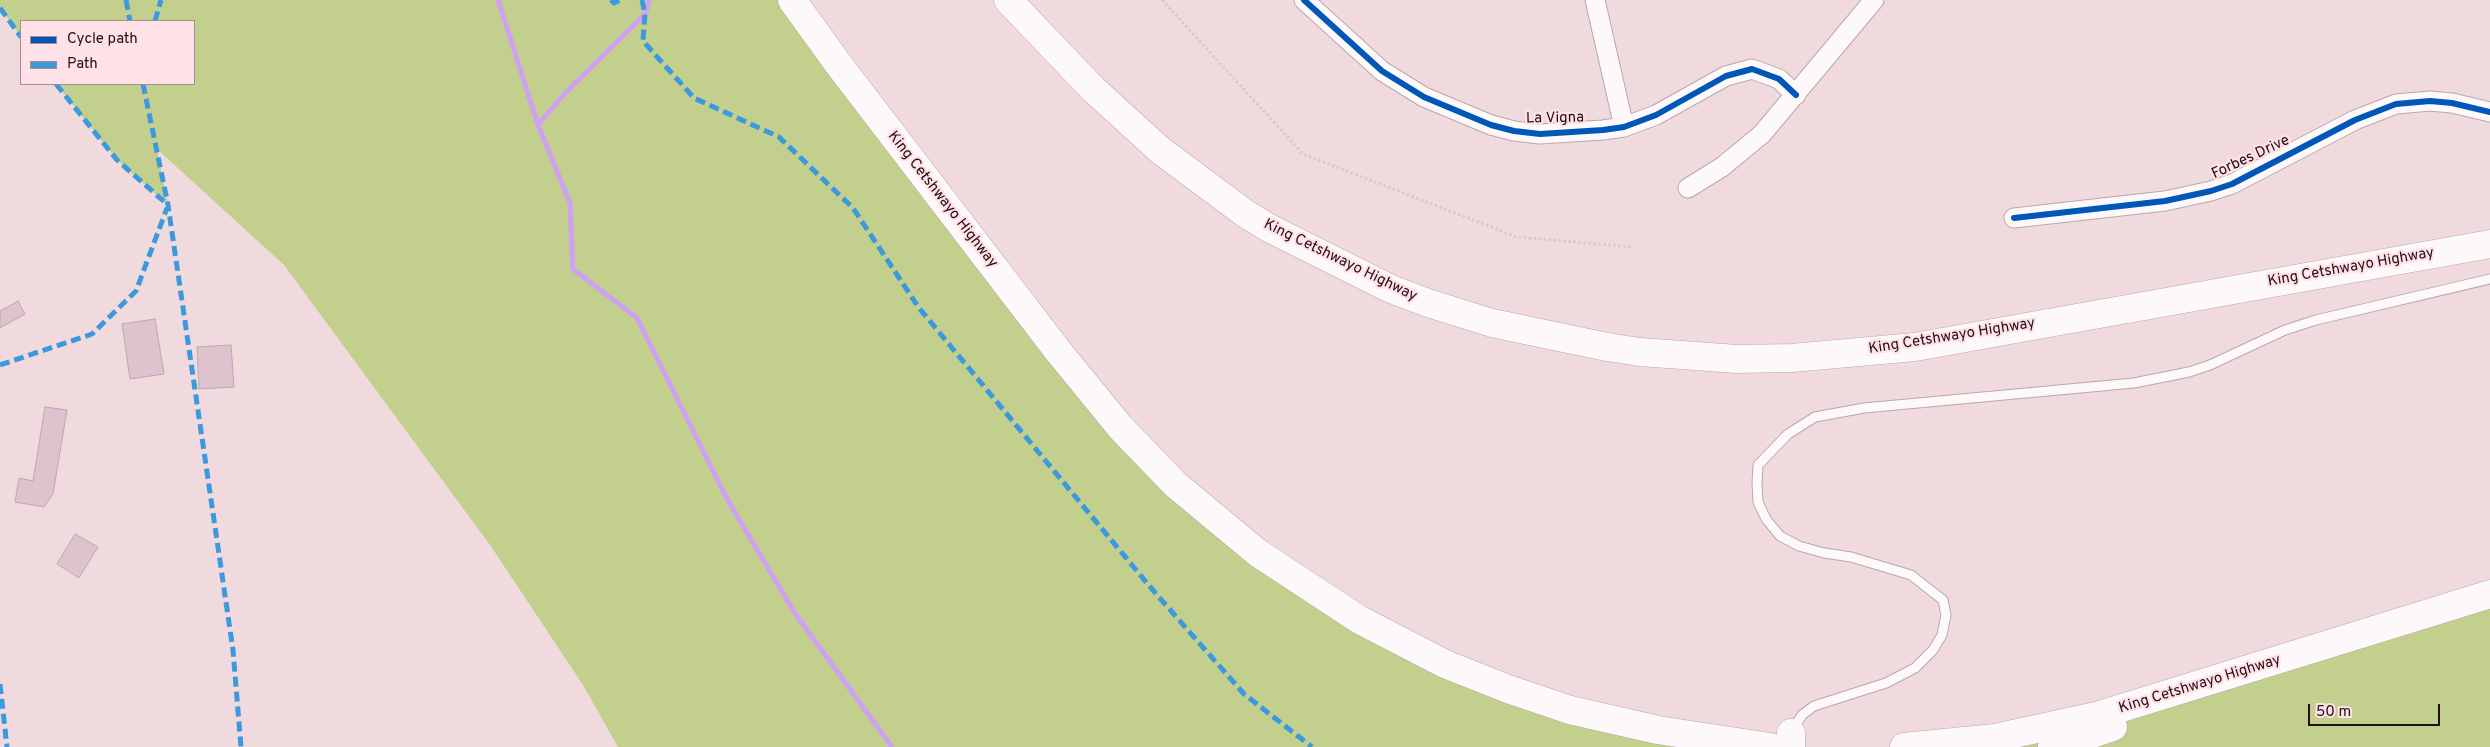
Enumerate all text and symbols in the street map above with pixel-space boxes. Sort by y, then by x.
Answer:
legend [20,20,195,85]
text: Cycle path [67,30,138,49]
text: Path [67,55,98,74]
street label: La Vigna [1526,109,1584,129]
street label: King Cetshwayo Highway [883,128,1001,272]
street label: Forbes Drive [2209,132,2293,184]
street label: King Cetshwayo Highway [1260,216,1420,306]
street label: King Cetshwayo Highway [2266,245,2436,291]
street label: King Cetshwayo Highway [1867,315,2037,359]
street label: King Cetshwayo Highway [2117,652,2283,718]
scale bar [2310,694,2442,726]
text: 50 m [2316,703,2351,722]

